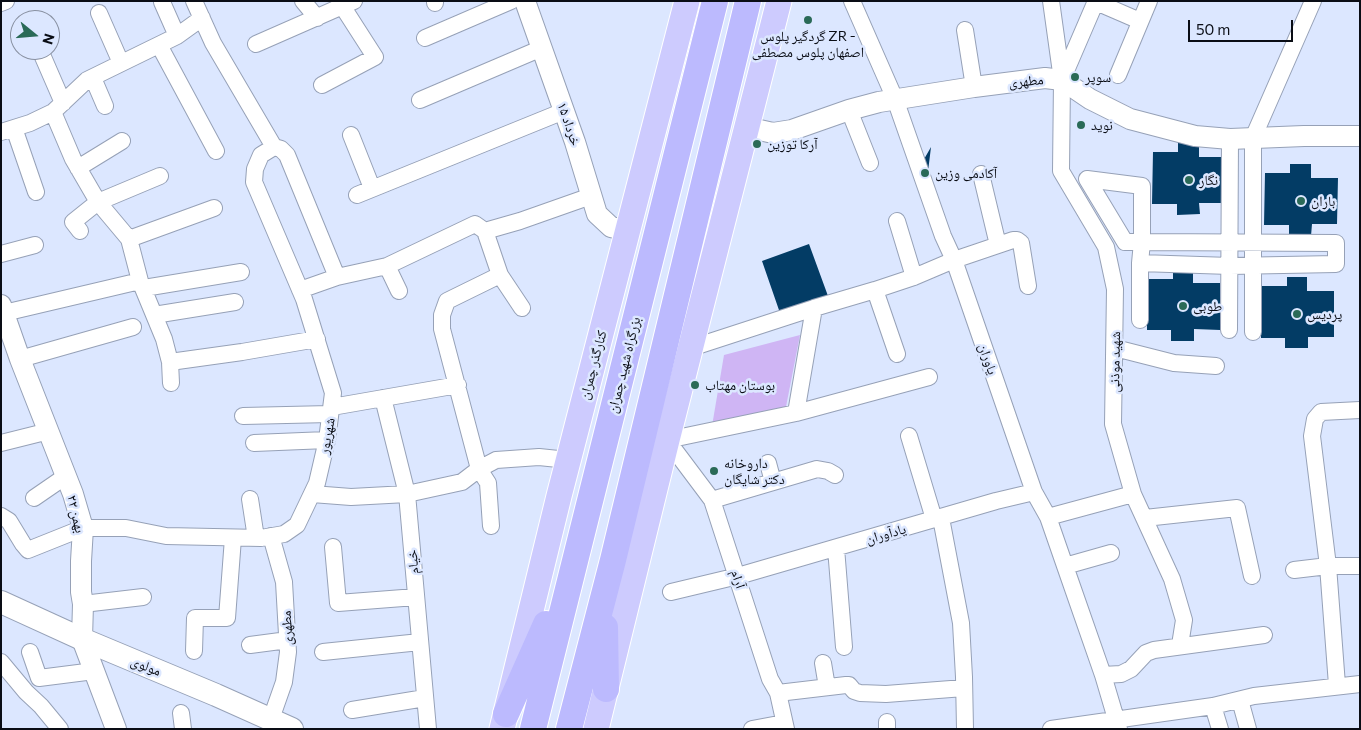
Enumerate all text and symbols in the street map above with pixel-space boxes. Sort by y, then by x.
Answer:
north arrow [10,10,60,60]
scale bar [1191,10,1296,42]
marker: گردگیر پلوس ZR - اصفهان پلوس مصطفی [802,14,814,26]
text: 50 m [1196,20,1230,38]
place label: گردگیر پلوس ZR - اصفهان پلوس مصطفی [752,28,864,60]
text: N [39,32,59,47]
place label: سوپر [1085,69,1111,85]
street label: مطهری [1008,71,1044,91]
marker: سوپر [1069,71,1081,83]
street label: ۱۵ خرداد [554,100,584,148]
place label: نوید [1091,117,1113,133]
marker: نوید [1075,119,1087,131]
place label: آرکا توزین [767,136,818,152]
marker: آرکا توزین [751,138,763,150]
place label: آکادمی وزین [935,165,997,181]
marker: آکادمی وزین [919,167,931,179]
place label: نگار [1199,172,1218,188]
marker: نگار [1183,174,1195,186]
place label: باران [1311,193,1335,209]
marker: باران [1295,195,1307,207]
place label: طوبی [1193,298,1222,314]
marker: طوبی [1177,300,1189,312]
place label: پردیس [1307,306,1342,322]
marker: پردیس [1291,308,1303,320]
street label: بزرگراه شهید چمران [604,315,644,415]
street label: کنارگذر چمران [576,328,610,402]
street label: شهید موذنی [1106,331,1124,393]
street label: یاوران [975,341,1001,377]
place label: بوستان مهتاب [705,377,775,393]
marker: بوستان مهتاب [689,379,701,391]
street label: شهریور [316,416,338,456]
place label: داروخانه دکتر شایگان [724,455,785,488]
marker: داروخانه دکتر شایگان [708,465,720,477]
street label: ۲۲ بهمن [63,493,89,535]
street label: یادآوران [864,520,908,548]
street label: خیام [404,549,422,575]
street label: آرام [727,567,749,591]
street label: مطهری [278,610,296,646]
street label: مولوی [128,652,164,680]

